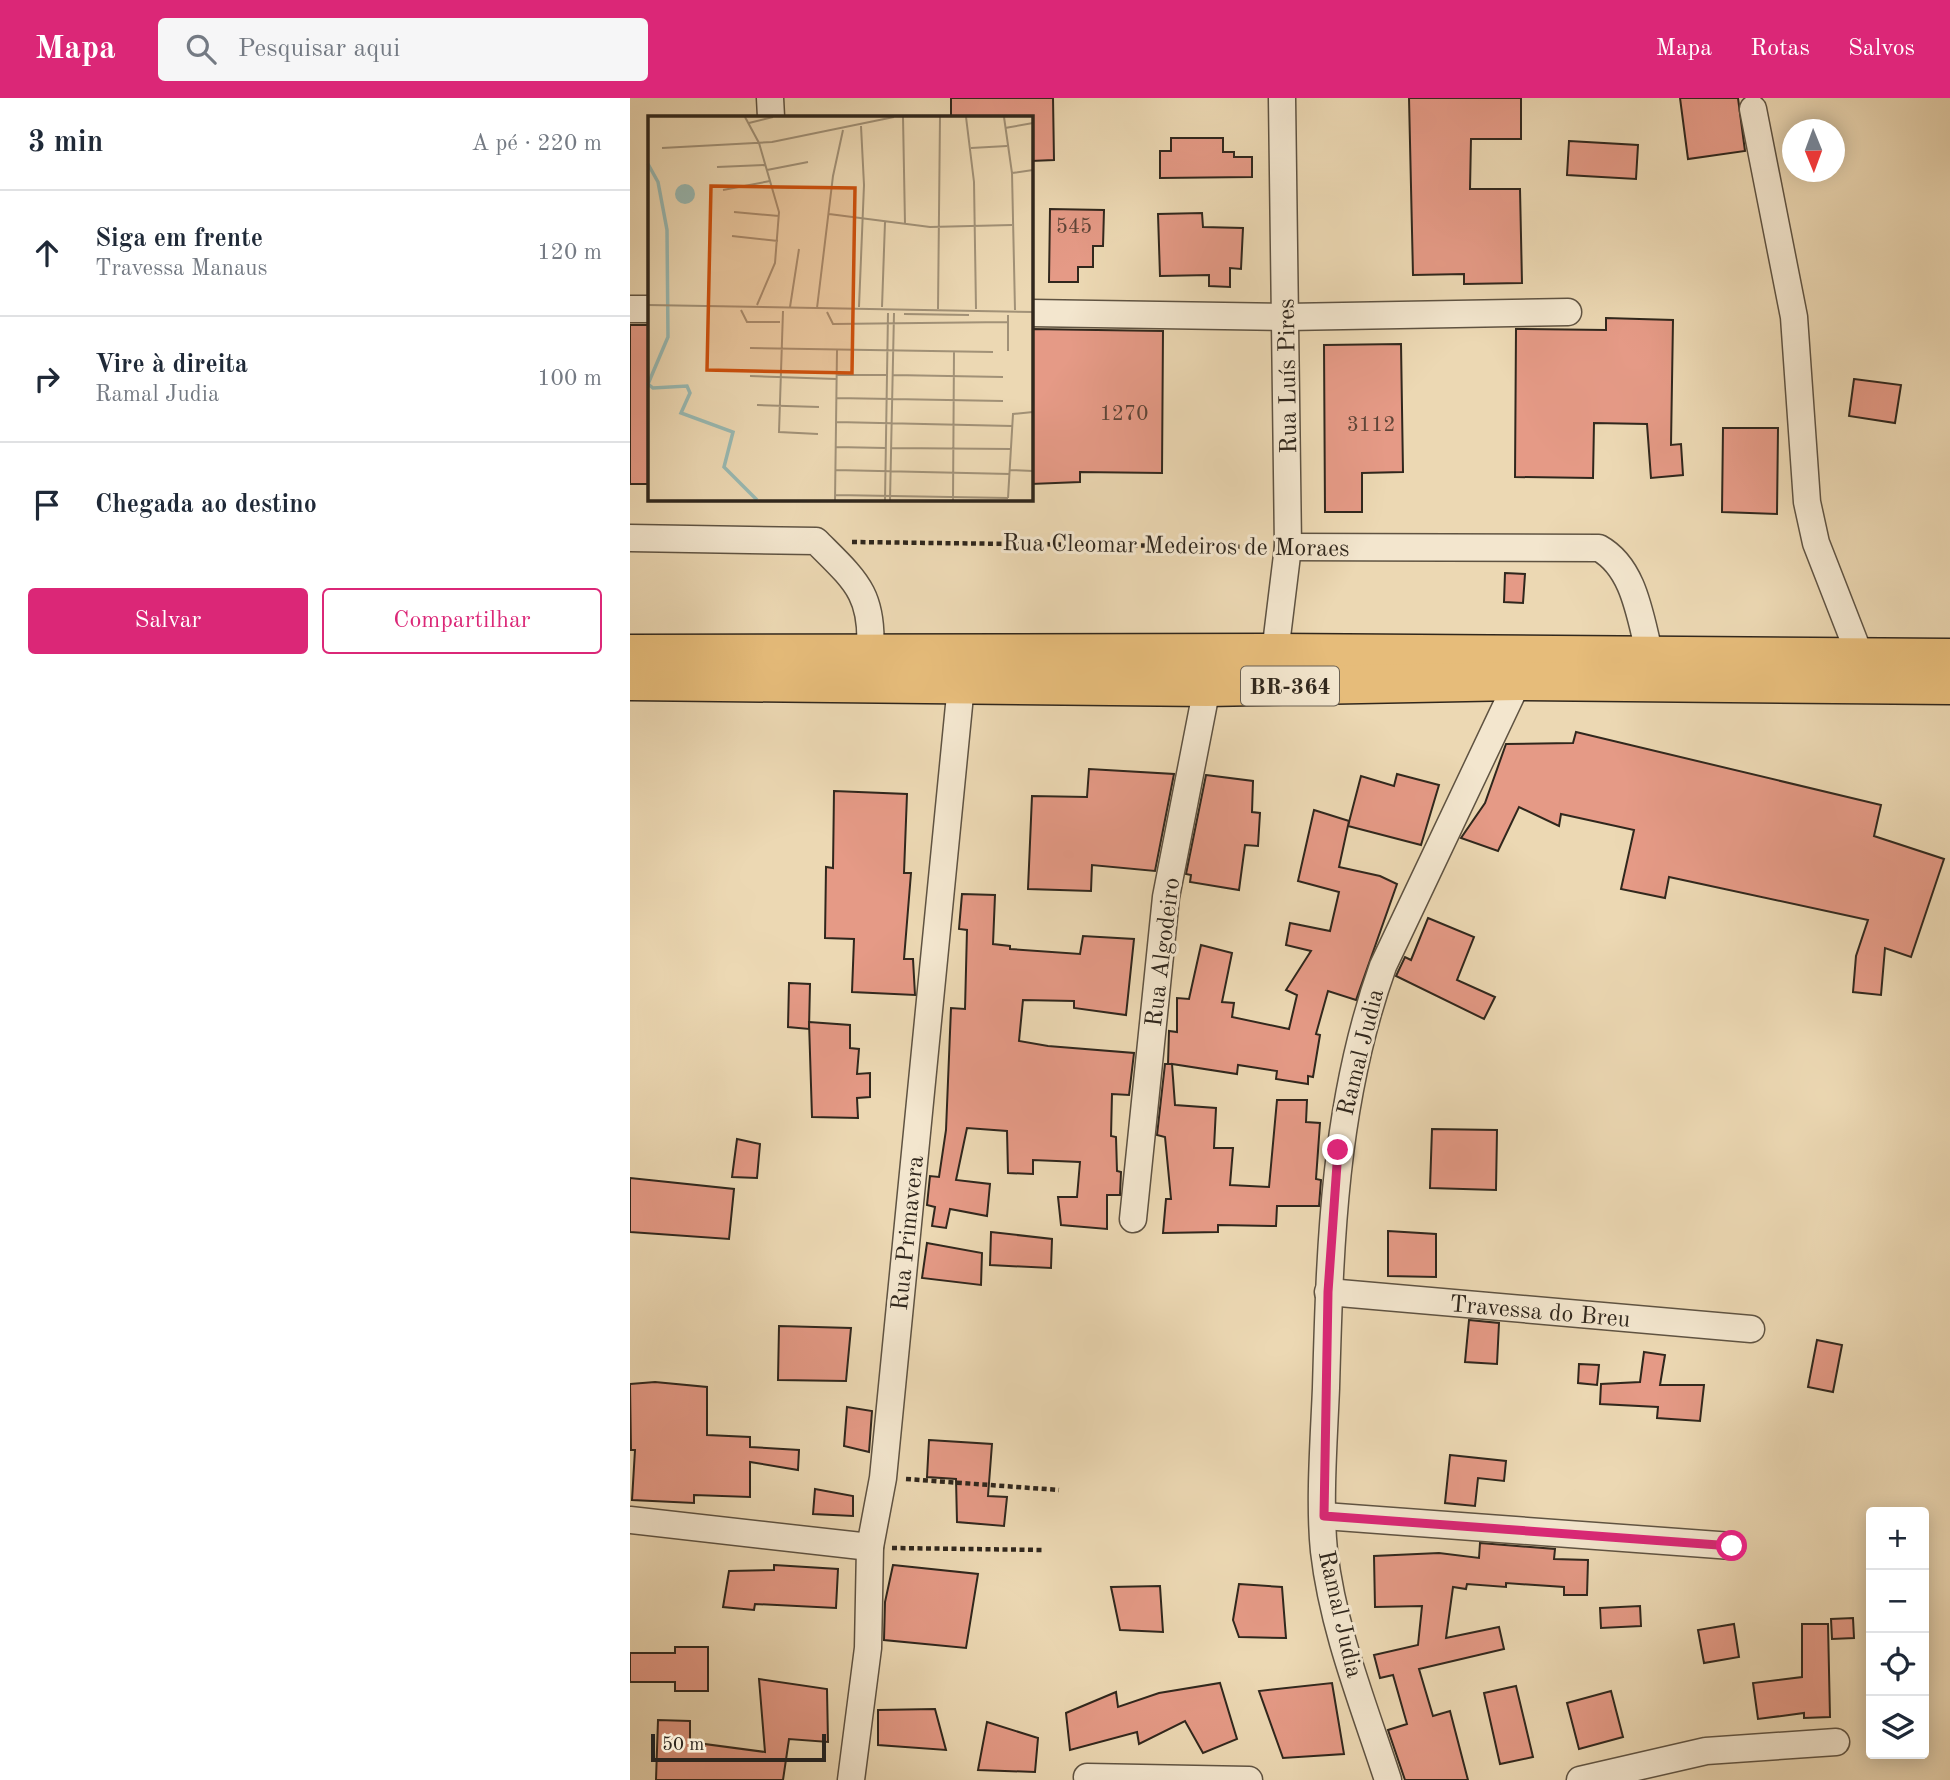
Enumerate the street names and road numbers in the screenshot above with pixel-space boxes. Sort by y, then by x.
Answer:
street label: Rua Luís Pires [1276,298,1302,454]
street label: Rua Cleomar Medeiros de Moraes [1002,532,1350,562]
road number: BR-364 [1241,666,1339,706]
street label: Rua Algodeiro [1143,876,1185,1028]
street label: Ramal Judia [1335,986,1389,1118]
street label: Rua Primavera [889,1154,929,1312]
street label: Travessa do Breu [1448,1293,1631,1333]
street label: Ramal Judia [1313,1549,1365,1681]

